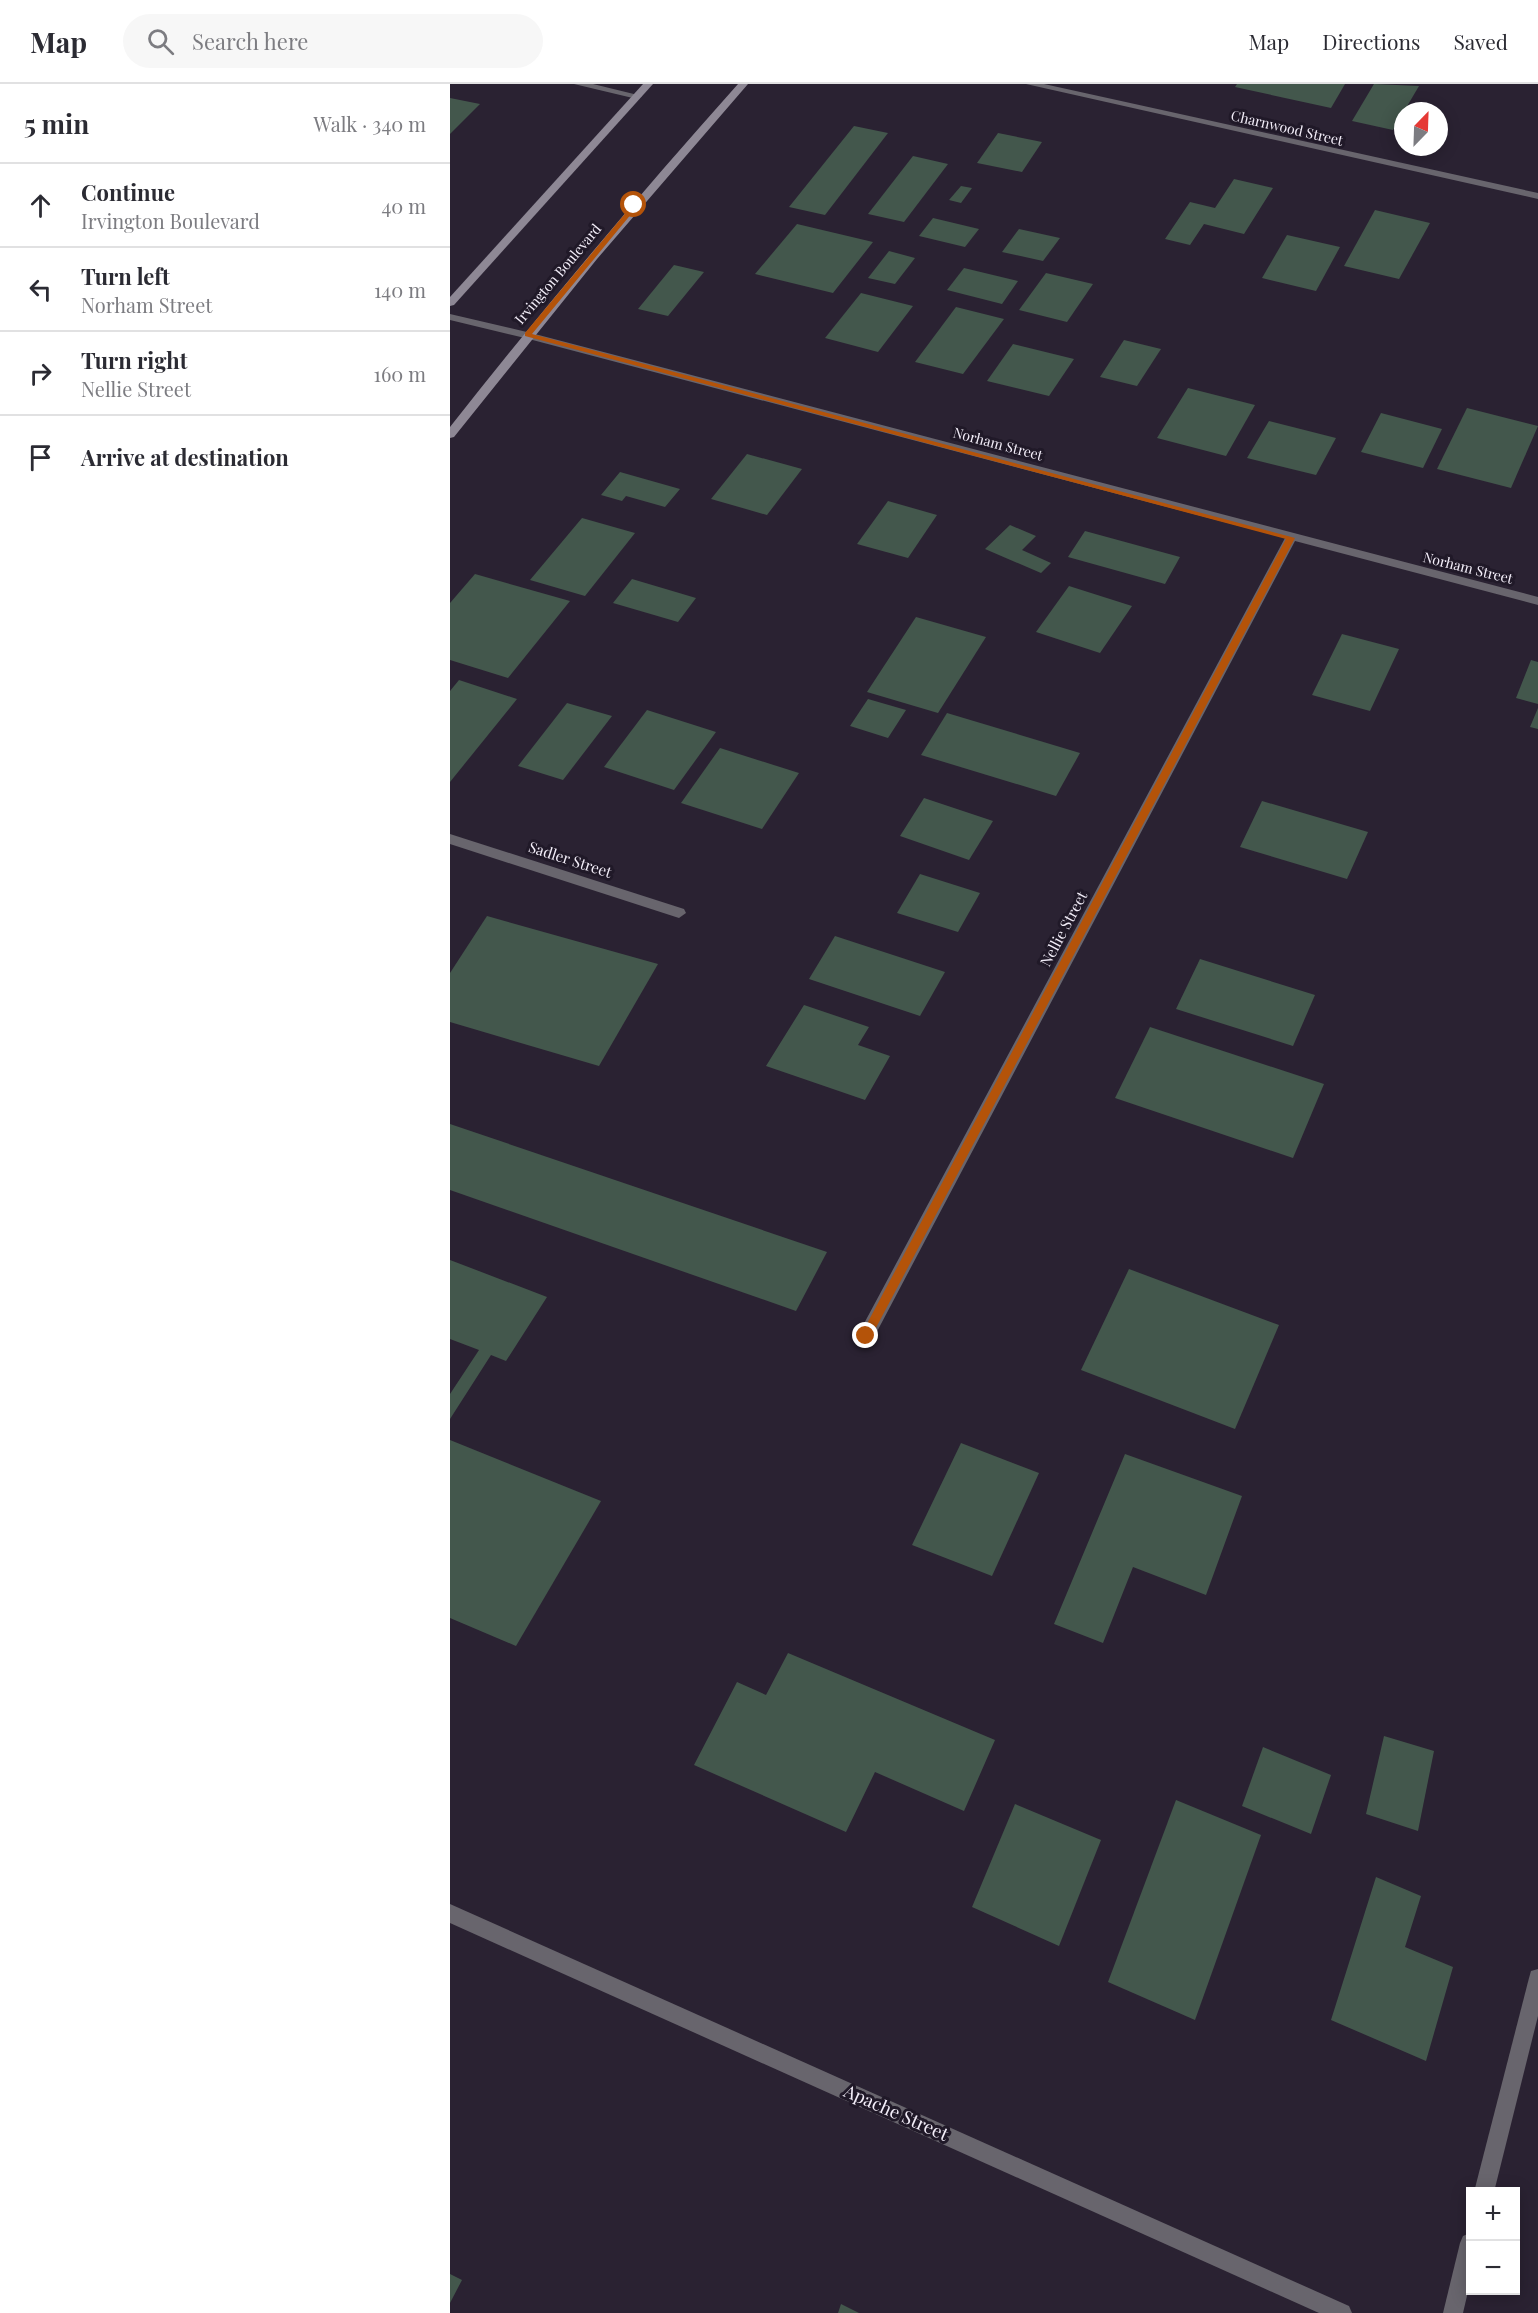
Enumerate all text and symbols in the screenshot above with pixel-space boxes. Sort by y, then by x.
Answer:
search box [123,14,543,68]
text: Map [30,23,87,60]
icon: search [144,25,177,58]
text: Search here [192,26,308,56]
text: Map [1248,27,1289,55]
text: Directions [1322,27,1420,55]
text: Saved [1453,27,1508,55]
north arrow [1394,102,1448,156]
street label: Charnwood Street [1229,105,1346,150]
text: 5 min [24,106,89,141]
text: Walk · 340 m [314,110,426,137]
text: Continue [81,177,175,207]
icon: ahead [24,189,57,222]
route start [620,191,646,217]
text: 40 m [381,192,426,219]
text: Irvington Boulevard [81,207,260,234]
street label: Irvington Boulevard [510,220,605,328]
text: Turn left [81,261,170,291]
icon: left [24,273,57,306]
text: 140 m [374,276,426,303]
text: Norham Street [81,291,212,318]
text: Turn right [81,345,187,375]
icon: right [24,357,57,390]
text: 160 m [374,360,426,387]
text: Nellie Street [81,375,191,402]
street label: Norham Street [951,422,1046,465]
icon: arrive [24,441,57,474]
text: Arrive at destination [81,442,289,472]
street label: Norham Street [1421,547,1516,588]
street label: Sadler Street [526,836,615,882]
street label: Nellie Street [1035,887,1092,970]
route end [852,1322,878,1348]
street label: Apache Street [839,2078,953,2146]
map controls [1466,2187,1520,2295]
button: + [1466,2187,1520,2241]
button: − [1466,2241,1520,2295]

